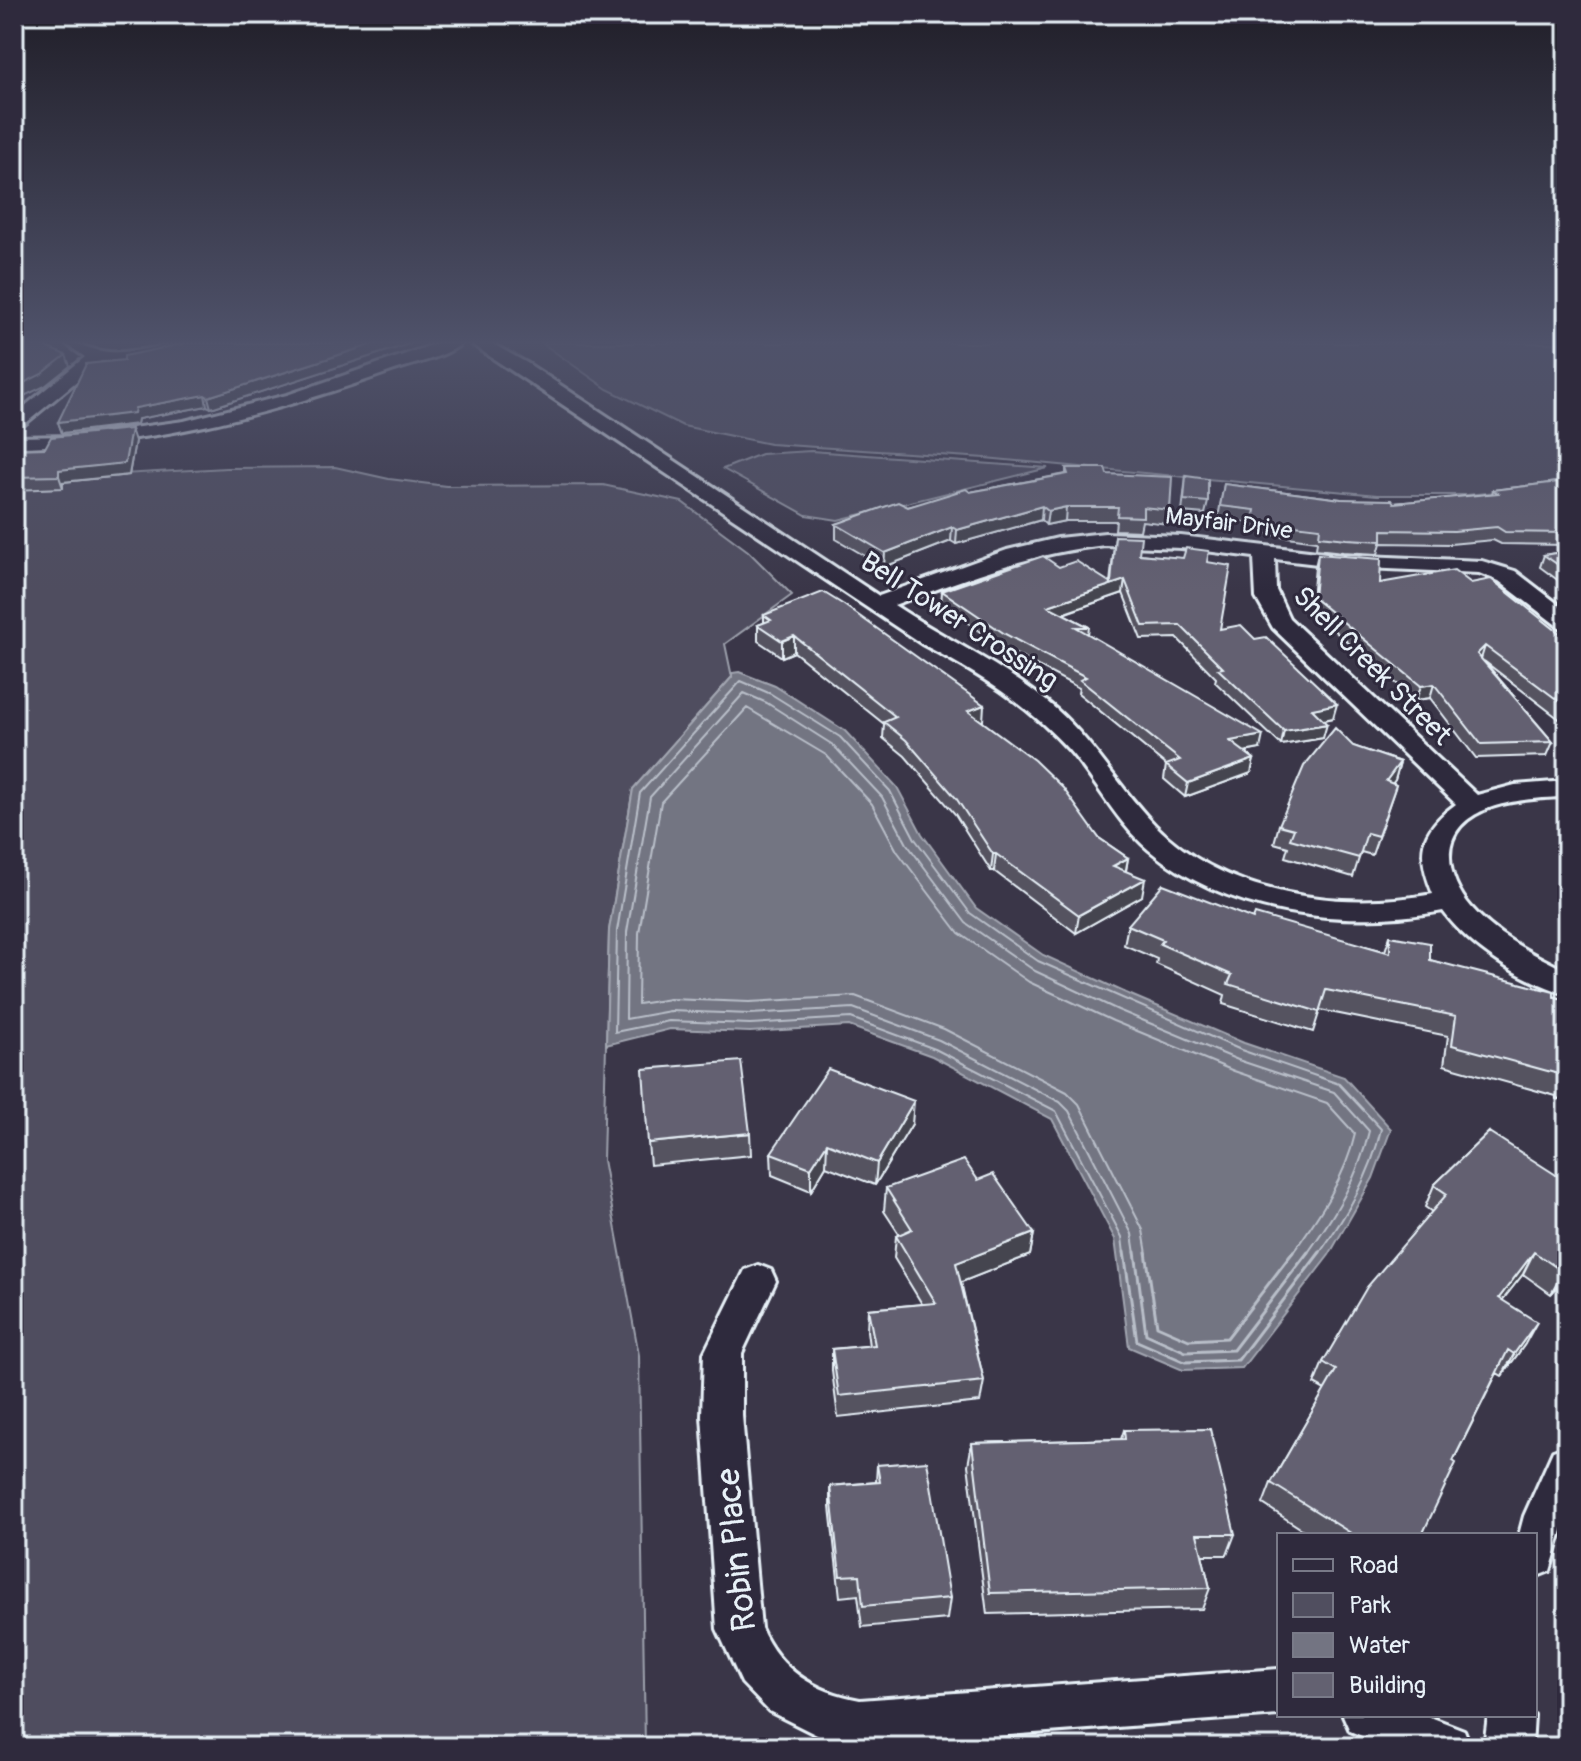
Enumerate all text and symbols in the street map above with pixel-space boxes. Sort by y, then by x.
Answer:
street label: Mayfair Drive [1164,501,1294,546]
street label: Bell Tower Crossing [854,544,1064,698]
street label: Shell Creek Street [1285,579,1459,753]
street label: Robin Place [707,1466,766,1633]
legend [1277,1533,1537,1717]
text: Road [1349,1551,1399,1580]
text: Park [1349,1591,1391,1620]
text: Water [1349,1631,1410,1660]
text: Building [1349,1671,1426,1700]

